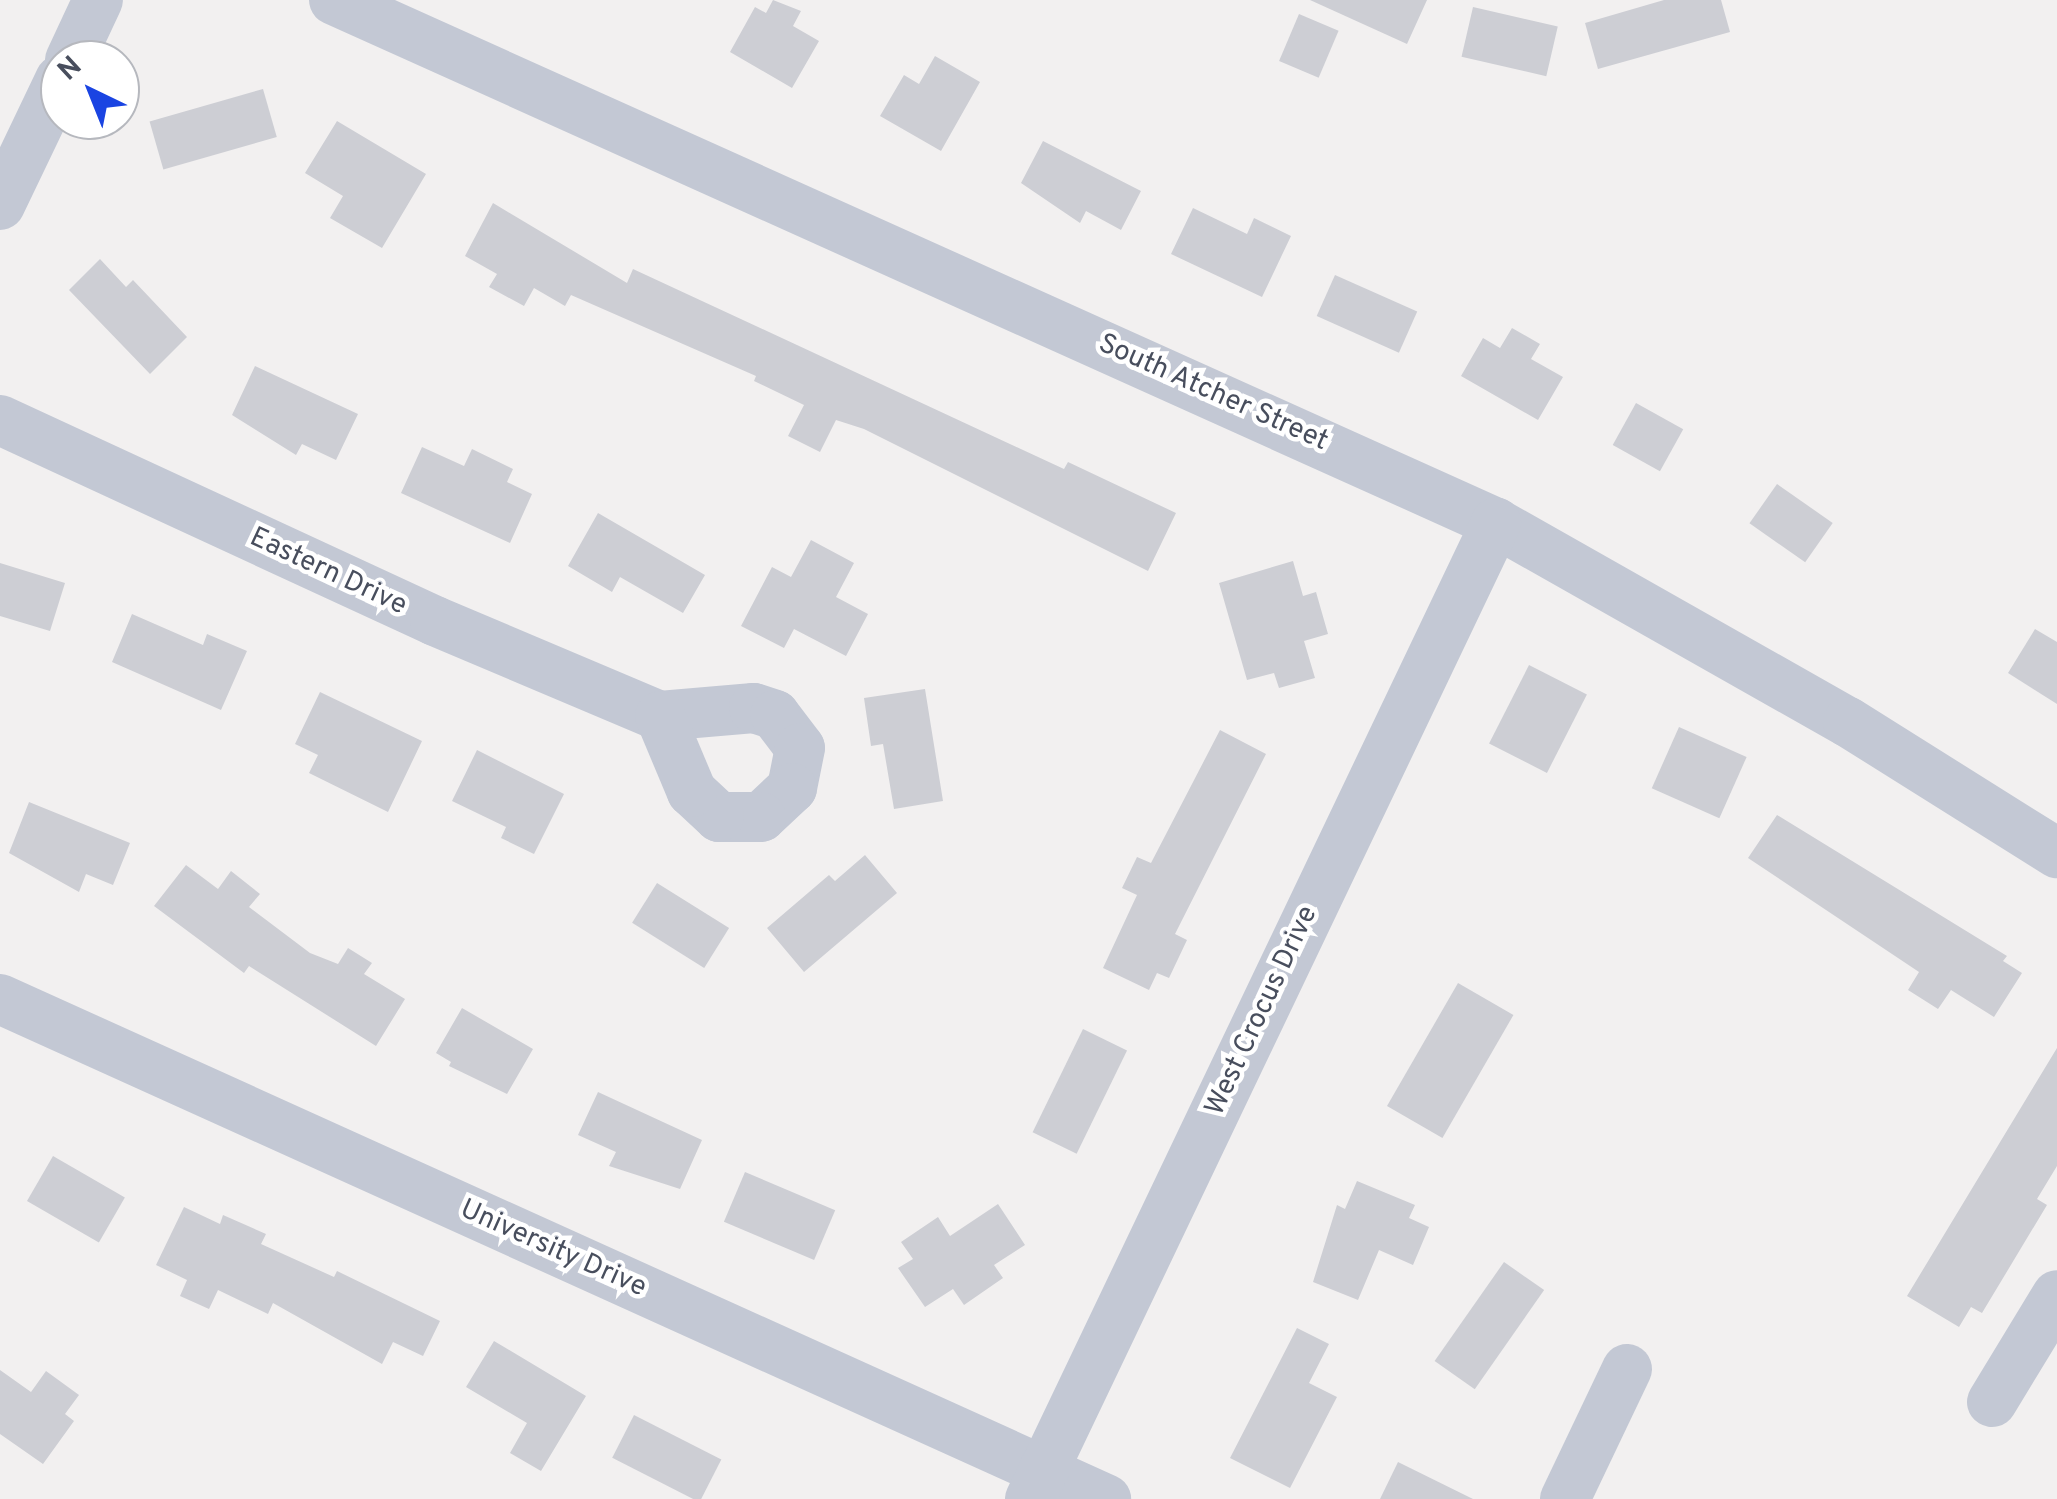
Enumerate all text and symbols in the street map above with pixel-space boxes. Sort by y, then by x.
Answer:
north arrow [40,40,140,140]
text: N [51,50,91,90]
street label: South Atcher Street [1092,327,1334,459]
street label: Eastern Drive [244,521,412,623]
street label: West Crocus Drive [1199,901,1325,1121]
street label: University Drive [455,1193,651,1305]

